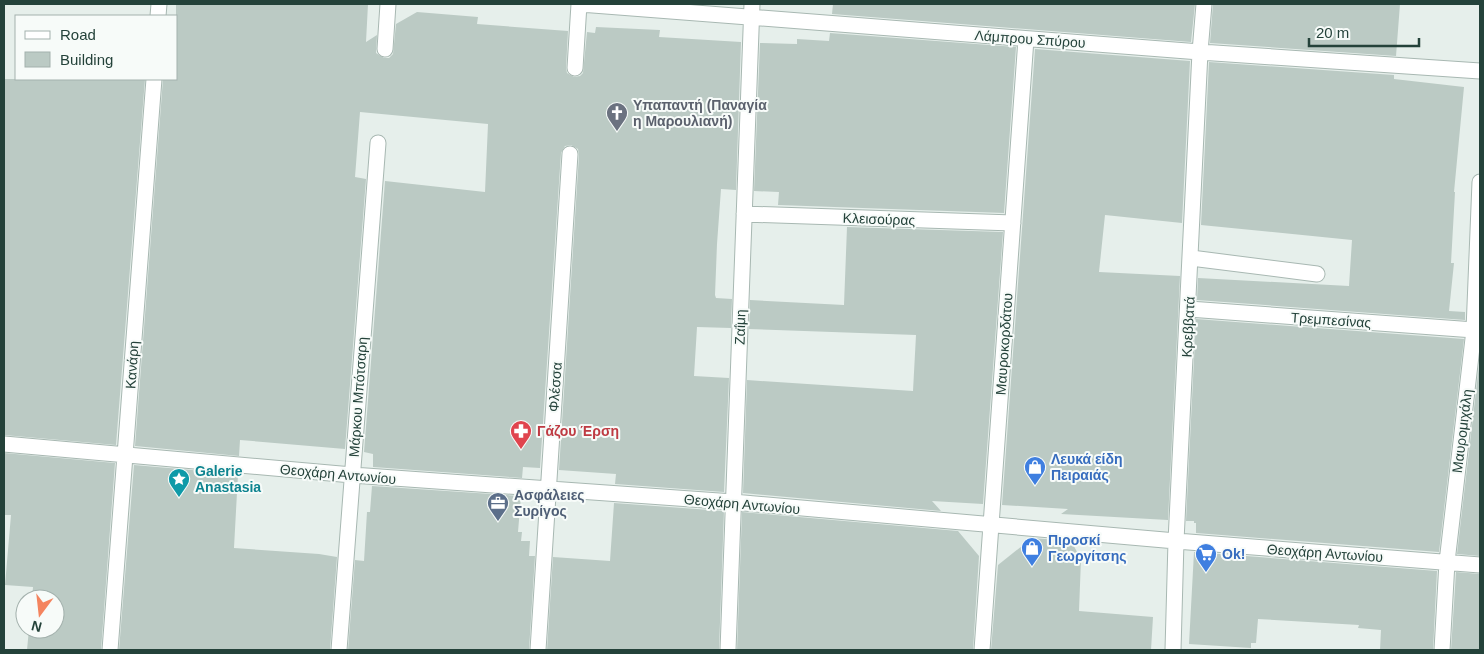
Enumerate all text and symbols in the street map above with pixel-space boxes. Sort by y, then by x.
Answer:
legend [15,15,178,80]
scale bar [1309,15,1419,47]
text: 20 m [1316,24,1349,41]
text: Road [60,26,96,43]
street label: Λάμπρου Σπύρου [974,27,1086,51]
text: Building [60,51,113,68]
place label: Υπαπαντή (Παναγία η Μαρουλιανή) [633,97,767,129]
church icon: Υπαπαντή (Παναγία η Μαρουλιανή) [605,101,629,132]
street label: Κλεισούρας [842,210,916,228]
street label: Μαυροκορδάτου [992,292,1016,396]
street label: Κρεββατά [1178,296,1198,358]
street label: Ζαΐμη [731,309,749,345]
street label: Τρεμπεσίνας [1290,309,1372,331]
street label: Μάρκου Μπότσαρη [346,336,370,458]
street label: Κανάρη [122,340,142,390]
street label: Φλέσσα [545,362,565,412]
street label: Μαυρομιχάλη [1449,388,1475,474]
pharmacy icon: Γάζου Έρση [509,419,533,450]
place label: Γάζου Έρση [537,423,619,439]
place label: Λευκά είδη Πειραιάς [1051,451,1123,483]
shop icon: Λευκά είδη Πειραιάς [1023,455,1047,486]
street label: Θεοχάρη Αντωνίου [279,461,397,487]
place label: Galerie Anastasia [195,463,261,495]
place icon: Galerie Anastasia [167,467,191,498]
place label: Ασφάλειες Συρίγος [514,487,585,519]
office icon: Ασφάλειες Συρίγος [486,491,510,522]
street label: Θεοχάρη Αντωνίου [683,491,801,517]
place label: Πιροσκί Γεωργίτσης [1048,532,1127,564]
shop icon: Πιροσκί Γεωργίτσης [1020,536,1044,567]
street label: Θεοχάρη Αντωνίου [1266,541,1384,565]
supermarket icon: Ok! [1194,542,1218,573]
place label: Ok! [1222,546,1245,562]
north arrow [15,589,65,639]
text: N [30,618,44,636]

